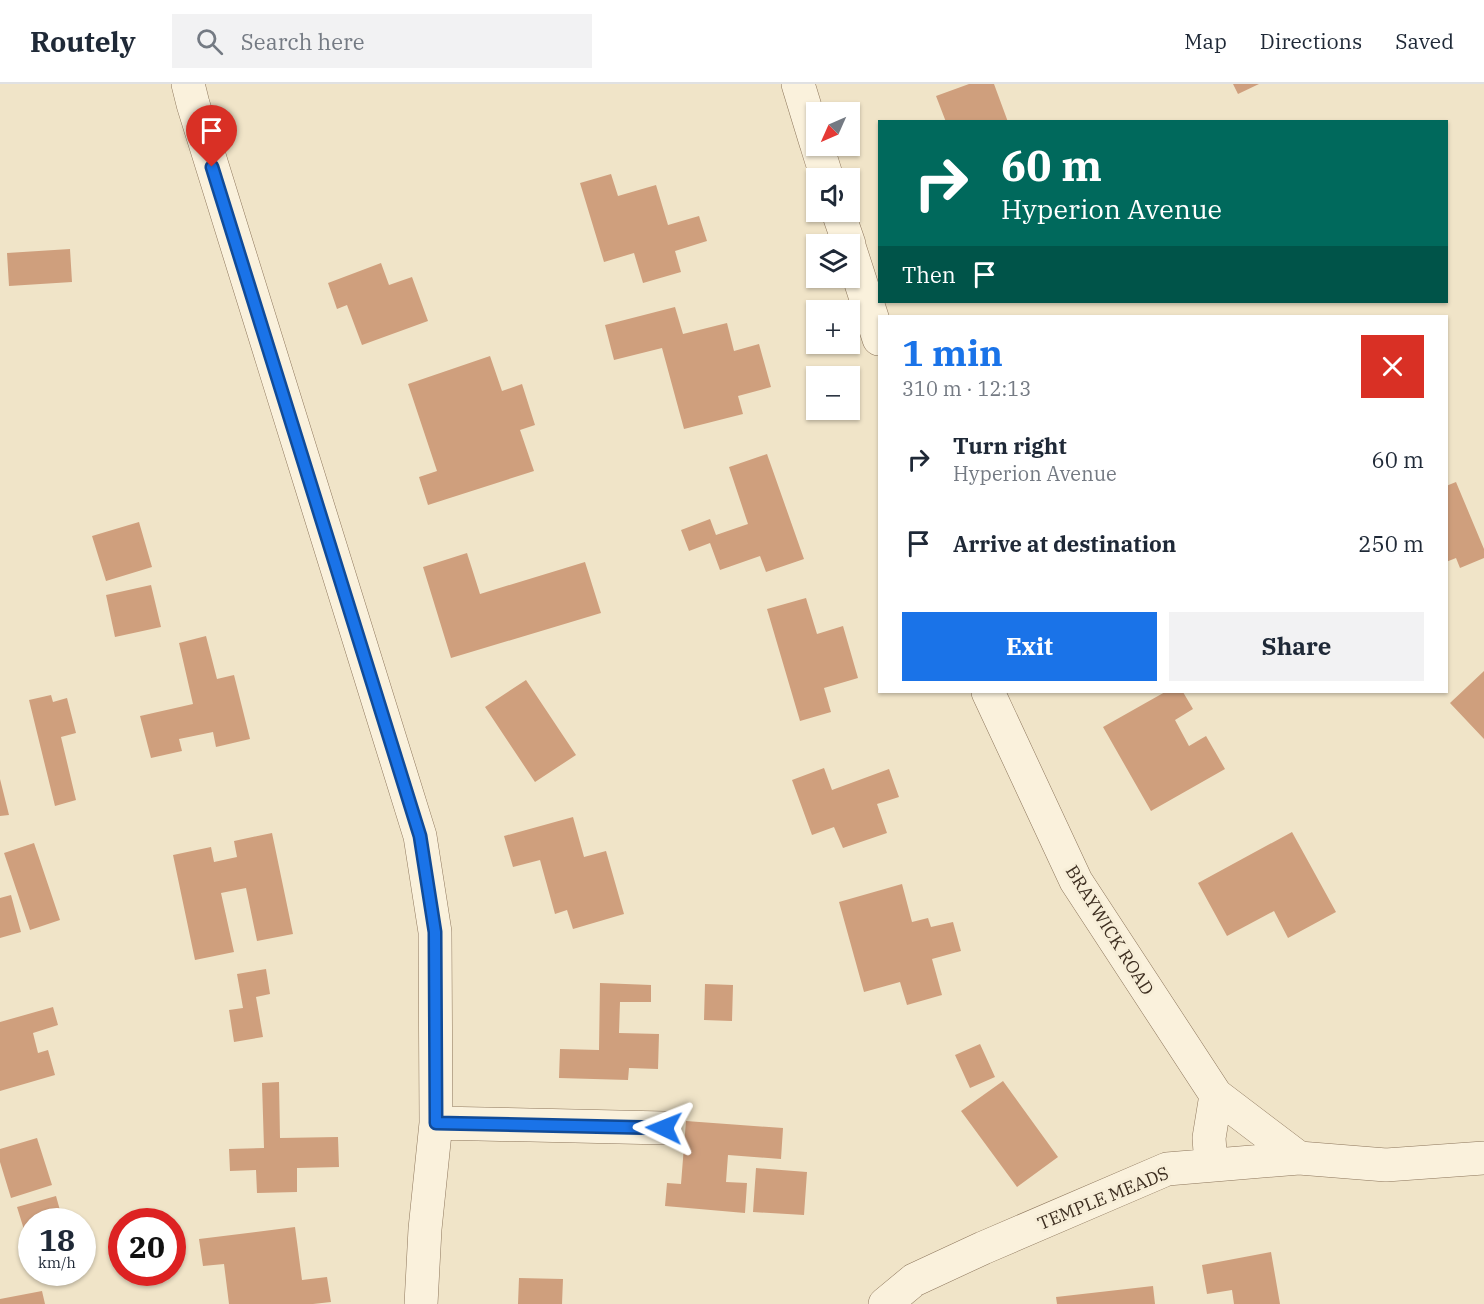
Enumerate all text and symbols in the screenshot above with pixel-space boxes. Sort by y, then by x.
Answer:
search box [172,14,592,68]
text: Routely [30,23,136,60]
icon: search [193,25,226,58]
text: Search here [241,27,365,56]
text: Map [1184,27,1227,55]
text: Directions [1260,27,1362,55]
text: Saved [1395,27,1454,55]
north arrow [806,102,860,156]
map controls [806,102,860,420]
pin [186,105,237,167]
icon: arrive [195,114,228,147]
text: 60 m [1001,138,1102,193]
icon: right [902,144,980,222]
button: sound [806,168,860,222]
text: Hyperion Avenue [1001,191,1222,226]
button: layers [806,234,860,288]
icon: arrive [968,258,1001,291]
text: Then [902,260,956,289]
button: + [806,300,860,354]
text: 1 min [902,329,1003,376]
button: close [1361,335,1424,398]
button: − [806,366,860,420]
text: 310 m · 12:13 [902,375,1031,402]
text: Turn right [953,431,1067,460]
icon: right [902,443,935,476]
text: 60 m [1372,445,1424,474]
text: Hyperion Avenue [953,460,1117,487]
icon: arrive [902,527,935,560]
text: Arrive at destination [953,529,1176,558]
text: 250 m [1358,529,1424,558]
button: Exit [902,612,1157,681]
button: Share [1169,612,1424,681]
street label: BRAYWICK ROAD [1061,861,1159,999]
position arrow [632,1096,696,1160]
street label: TEMPLE MEADS [1034,1161,1172,1235]
speed limit sign: 20 [108,1208,186,1286]
text: 18 [39,1220,75,1259]
text: km/h [38,1253,76,1272]

